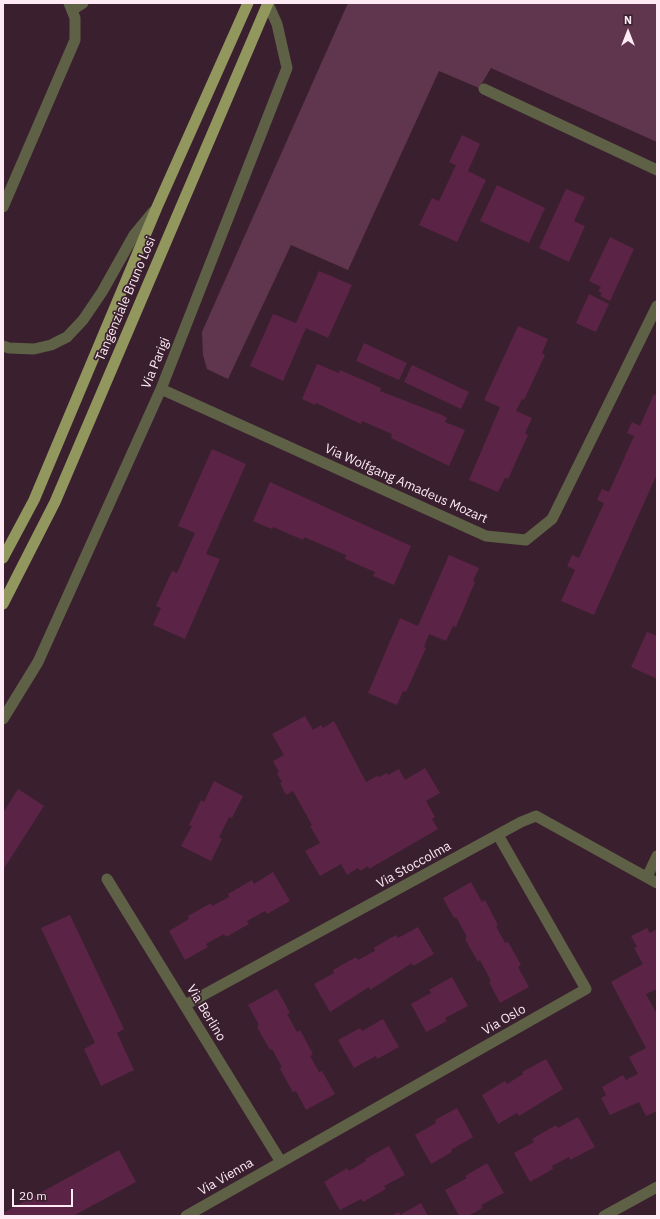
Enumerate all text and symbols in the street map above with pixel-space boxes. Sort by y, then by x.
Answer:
north arrow [608,12,648,52]
text: N [624,13,632,27]
street label: Tangenziale Bruno Losi [93,234,159,364]
street label: Via Parigi [139,335,173,391]
street label: Via Wolfgang Amadeus Mozart [322,441,490,527]
street label: Via Stoccolma [374,838,454,892]
street label: Via Berlino [183,982,229,1044]
street label: Via Oslo [480,1001,528,1039]
street label: Via Vienna [196,1155,256,1199]
scale bar [14,1181,75,1207]
text: 20 m [19,1188,47,1203]

